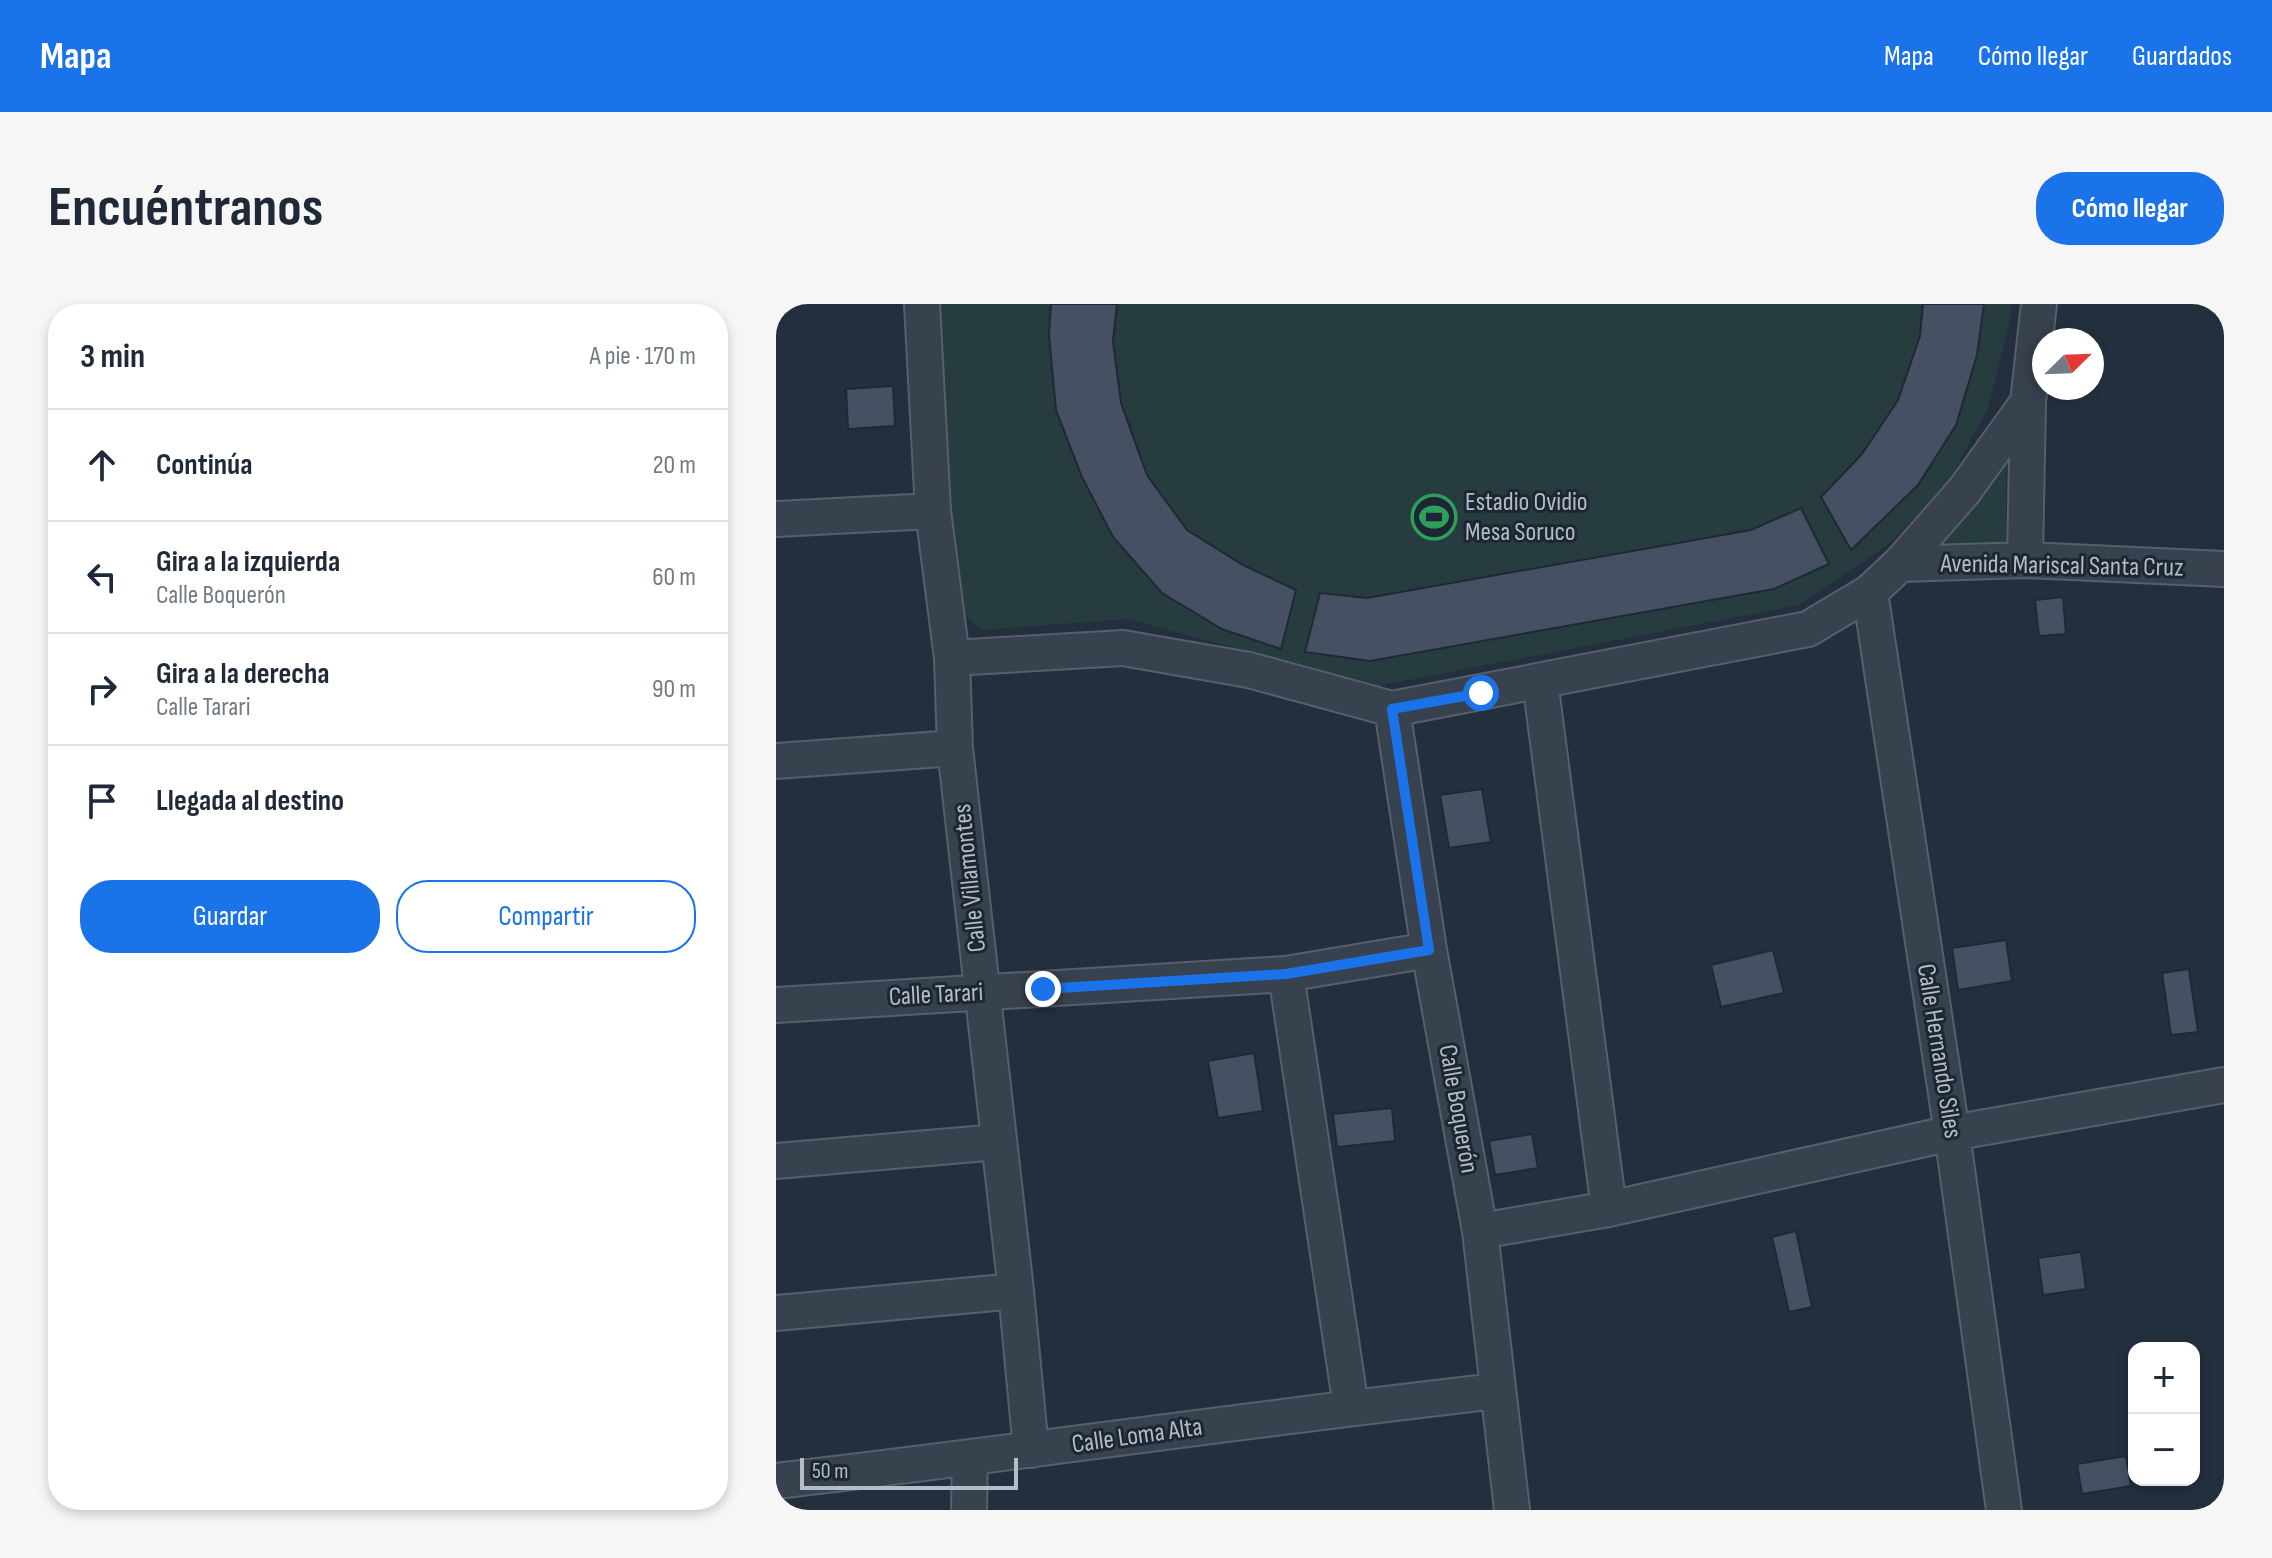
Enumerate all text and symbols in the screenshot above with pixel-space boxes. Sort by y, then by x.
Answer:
text: Mapa [40,34,112,79]
text: Mapa [1884,40,1934,73]
text: Cómo llegar [1978,40,2088,73]
text: Guardados [2132,40,2232,73]
button: Cómo llegar [2036,172,2224,245]
text: Encuéntranos [48,175,323,242]
north arrow [2032,328,2104,400]
text: 3 min [80,336,145,377]
text: A pie · 170 m [589,341,696,372]
icon: ahead [80,443,124,487]
text: Continúa [156,447,252,483]
text: 20 m [653,450,696,481]
place label: Estadio Ovidio Mesa Soruco [1465,487,1588,548]
sports icon: Estadio Ovidio Mesa Soruco [1410,493,1458,541]
text: Gira a la izquierda [156,544,340,580]
street label: Avenida Mariscal Santa Cruz [1939,548,2184,584]
icon: left [80,555,124,599]
text: 60 m [652,562,696,593]
text: Calle Boquerón [156,580,286,611]
text: Gira a la derecha [156,656,330,692]
icon: right [80,667,124,711]
text: 90 m [652,674,696,705]
route start [1463,675,1499,711]
text: Calle Tarari [156,692,251,723]
icon: arrive [80,779,124,823]
text: Llegada al destino [156,783,344,819]
street label: Calle Villamontes [947,802,993,954]
button: Guardar [80,880,380,953]
button: Compartir [396,880,696,953]
street label: Calle Hernando Siles [1910,962,1968,1140]
route end [1025,971,1061,1007]
street label: Calle Tarari [888,977,984,1013]
street label: Calle Boquerón [1431,1042,1485,1176]
map controls [2128,1342,2200,1486]
button: + [2128,1342,2200,1414]
street label: Calle Loma Alta [1070,1411,1204,1461]
button: − [2128,1414,2200,1486]
scale bar [800,1454,1018,1490]
text: 50 m [812,1458,848,1485]

